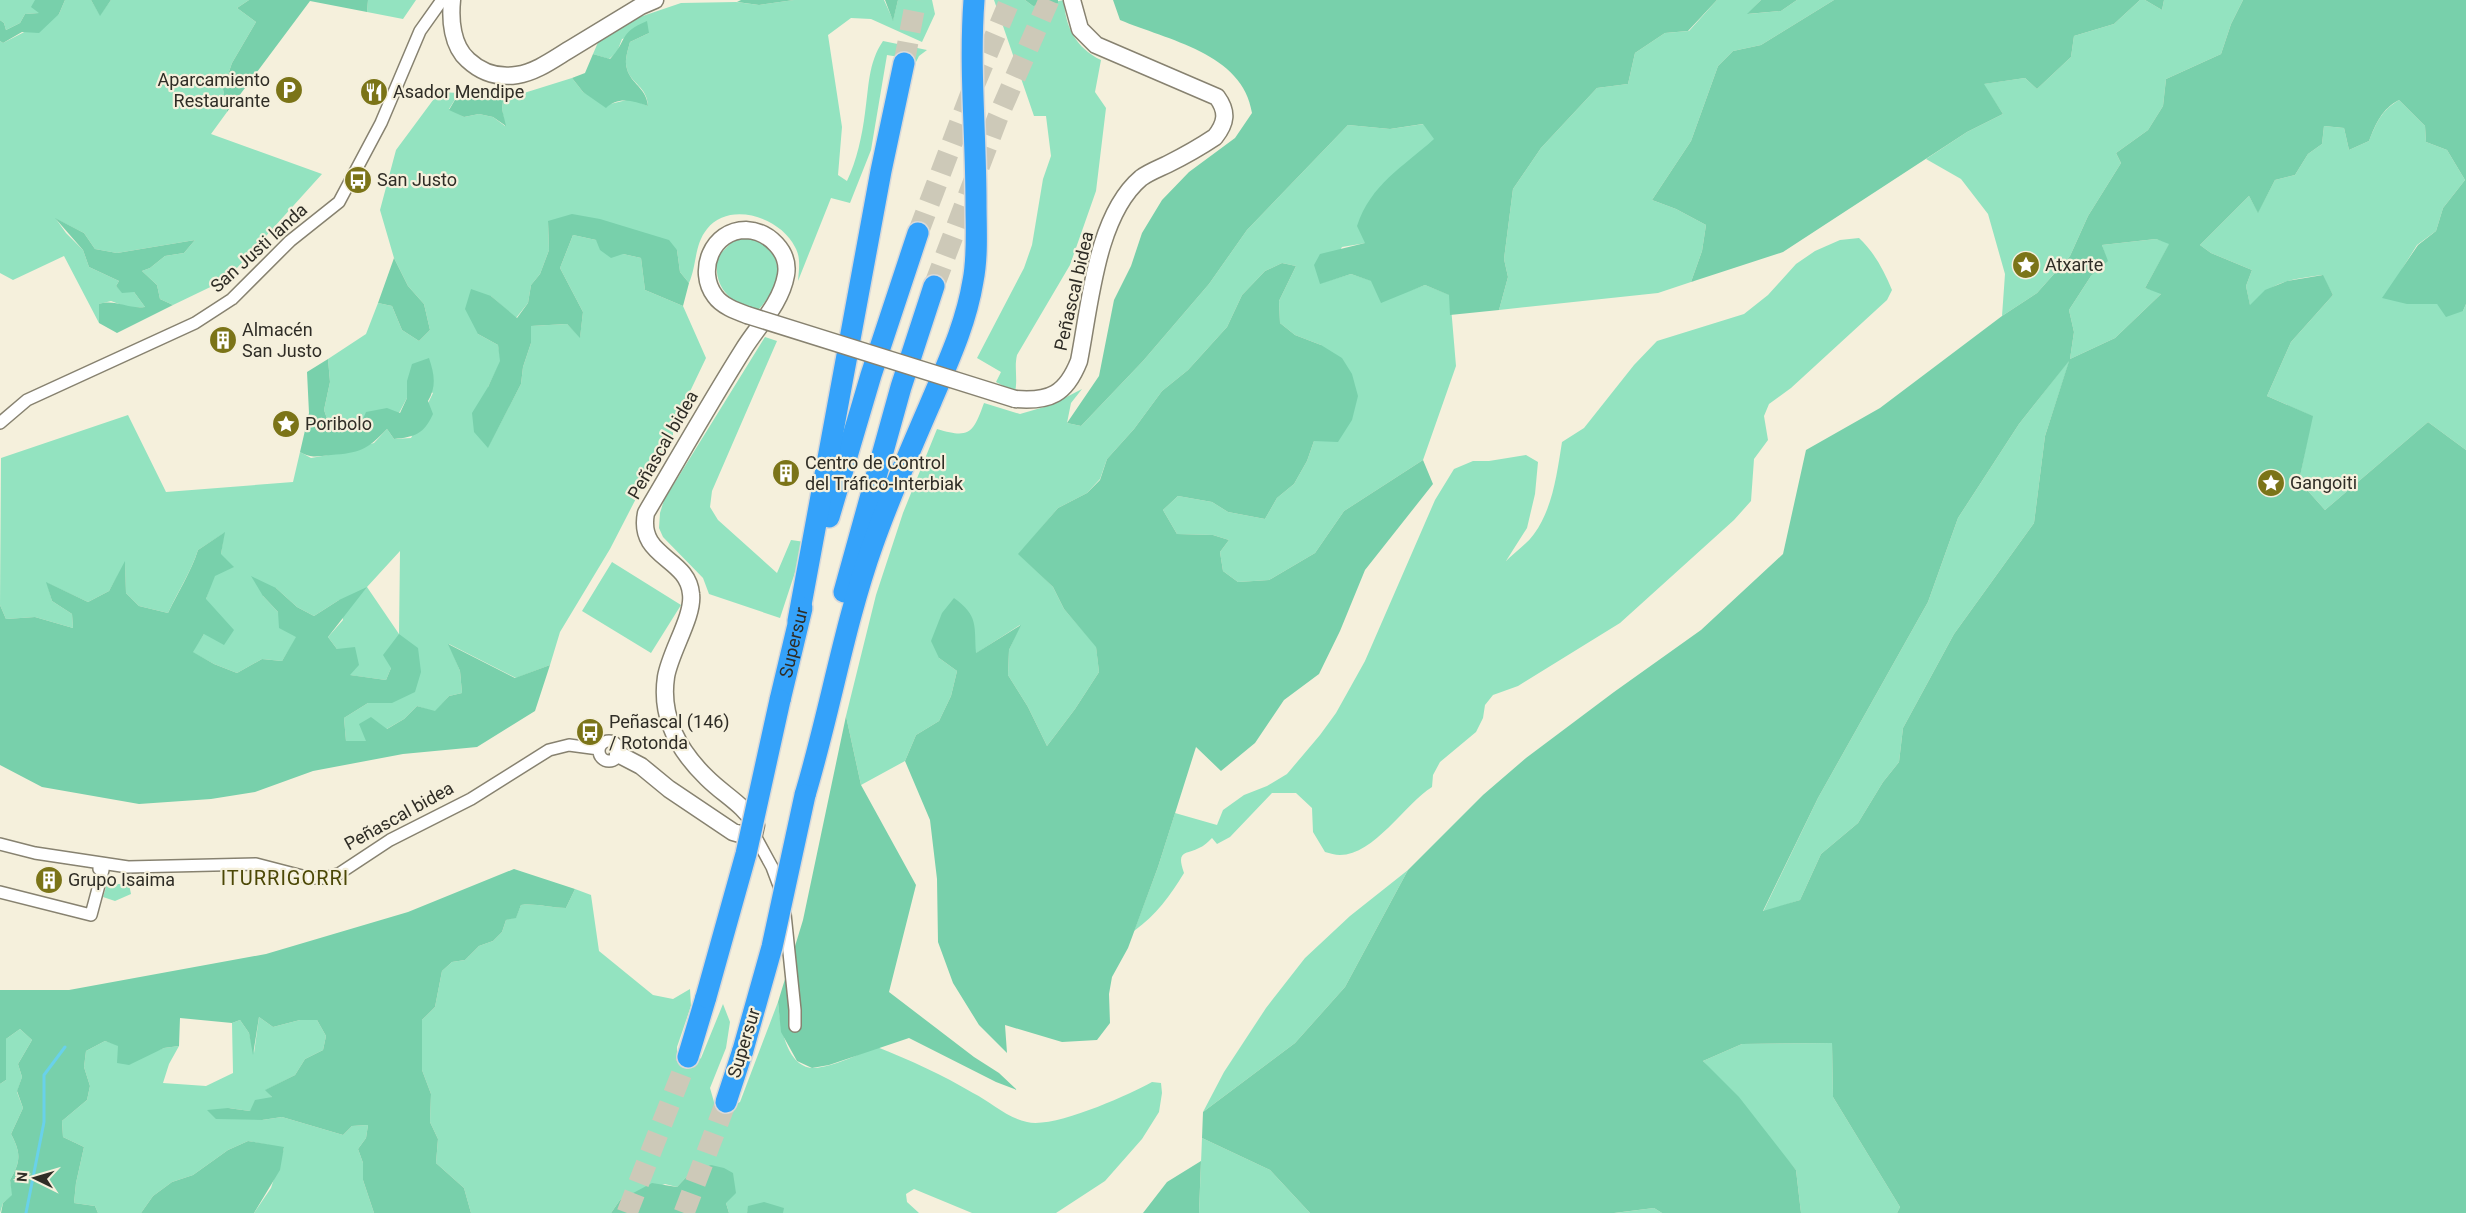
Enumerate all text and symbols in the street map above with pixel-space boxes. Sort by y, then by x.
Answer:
place label: Aparcamiento Restaurante [158,69,270,111]
parking icon: Aparcamiento Restaurante [274,75,304,105]
restaurant icon: Asador Mendipe [359,77,389,107]
place label: Asador Mendipe [393,81,524,102]
bus stop icon: San Justo [343,165,373,195]
place label: San Justo [377,169,457,190]
street label: San Justi landa [206,199,311,297]
street label: Peñascal bidea [1050,229,1097,353]
place icon: Atxarte [2011,250,2041,280]
place label: Atxarte [2045,254,2103,275]
place label: Almacén San Justo [242,319,322,361]
building icon: Almacén San Justo [208,325,238,355]
street label: Peñascal bidea [623,387,702,503]
place icon: Poribolo [271,409,301,439]
place label: Poribolo [305,413,372,434]
place label: Centro de Control del Tráfico-Interbiak [805,452,964,494]
building icon: Centro de Control del Tráfico-Interbiak [771,458,801,488]
place icon: Gangoiti [2256,468,2286,498]
place label: Gangoiti [2290,472,2357,493]
street label: Supersur [775,605,812,680]
place label: Peñascal (146) / Rotonda [609,711,730,753]
bus stop icon: Peñascal (146) / Rotonda [575,717,605,747]
street label: Peñascal bidea [340,777,457,854]
building icon: Grupo Isaima [34,865,64,895]
district label: ITURRIGORRI [221,866,349,890]
place label: Grupo Isaima [68,869,175,890]
street label: Supersur [723,1006,764,1080]
north arrow [10,1153,60,1203]
text: N [14,1171,30,1182]

